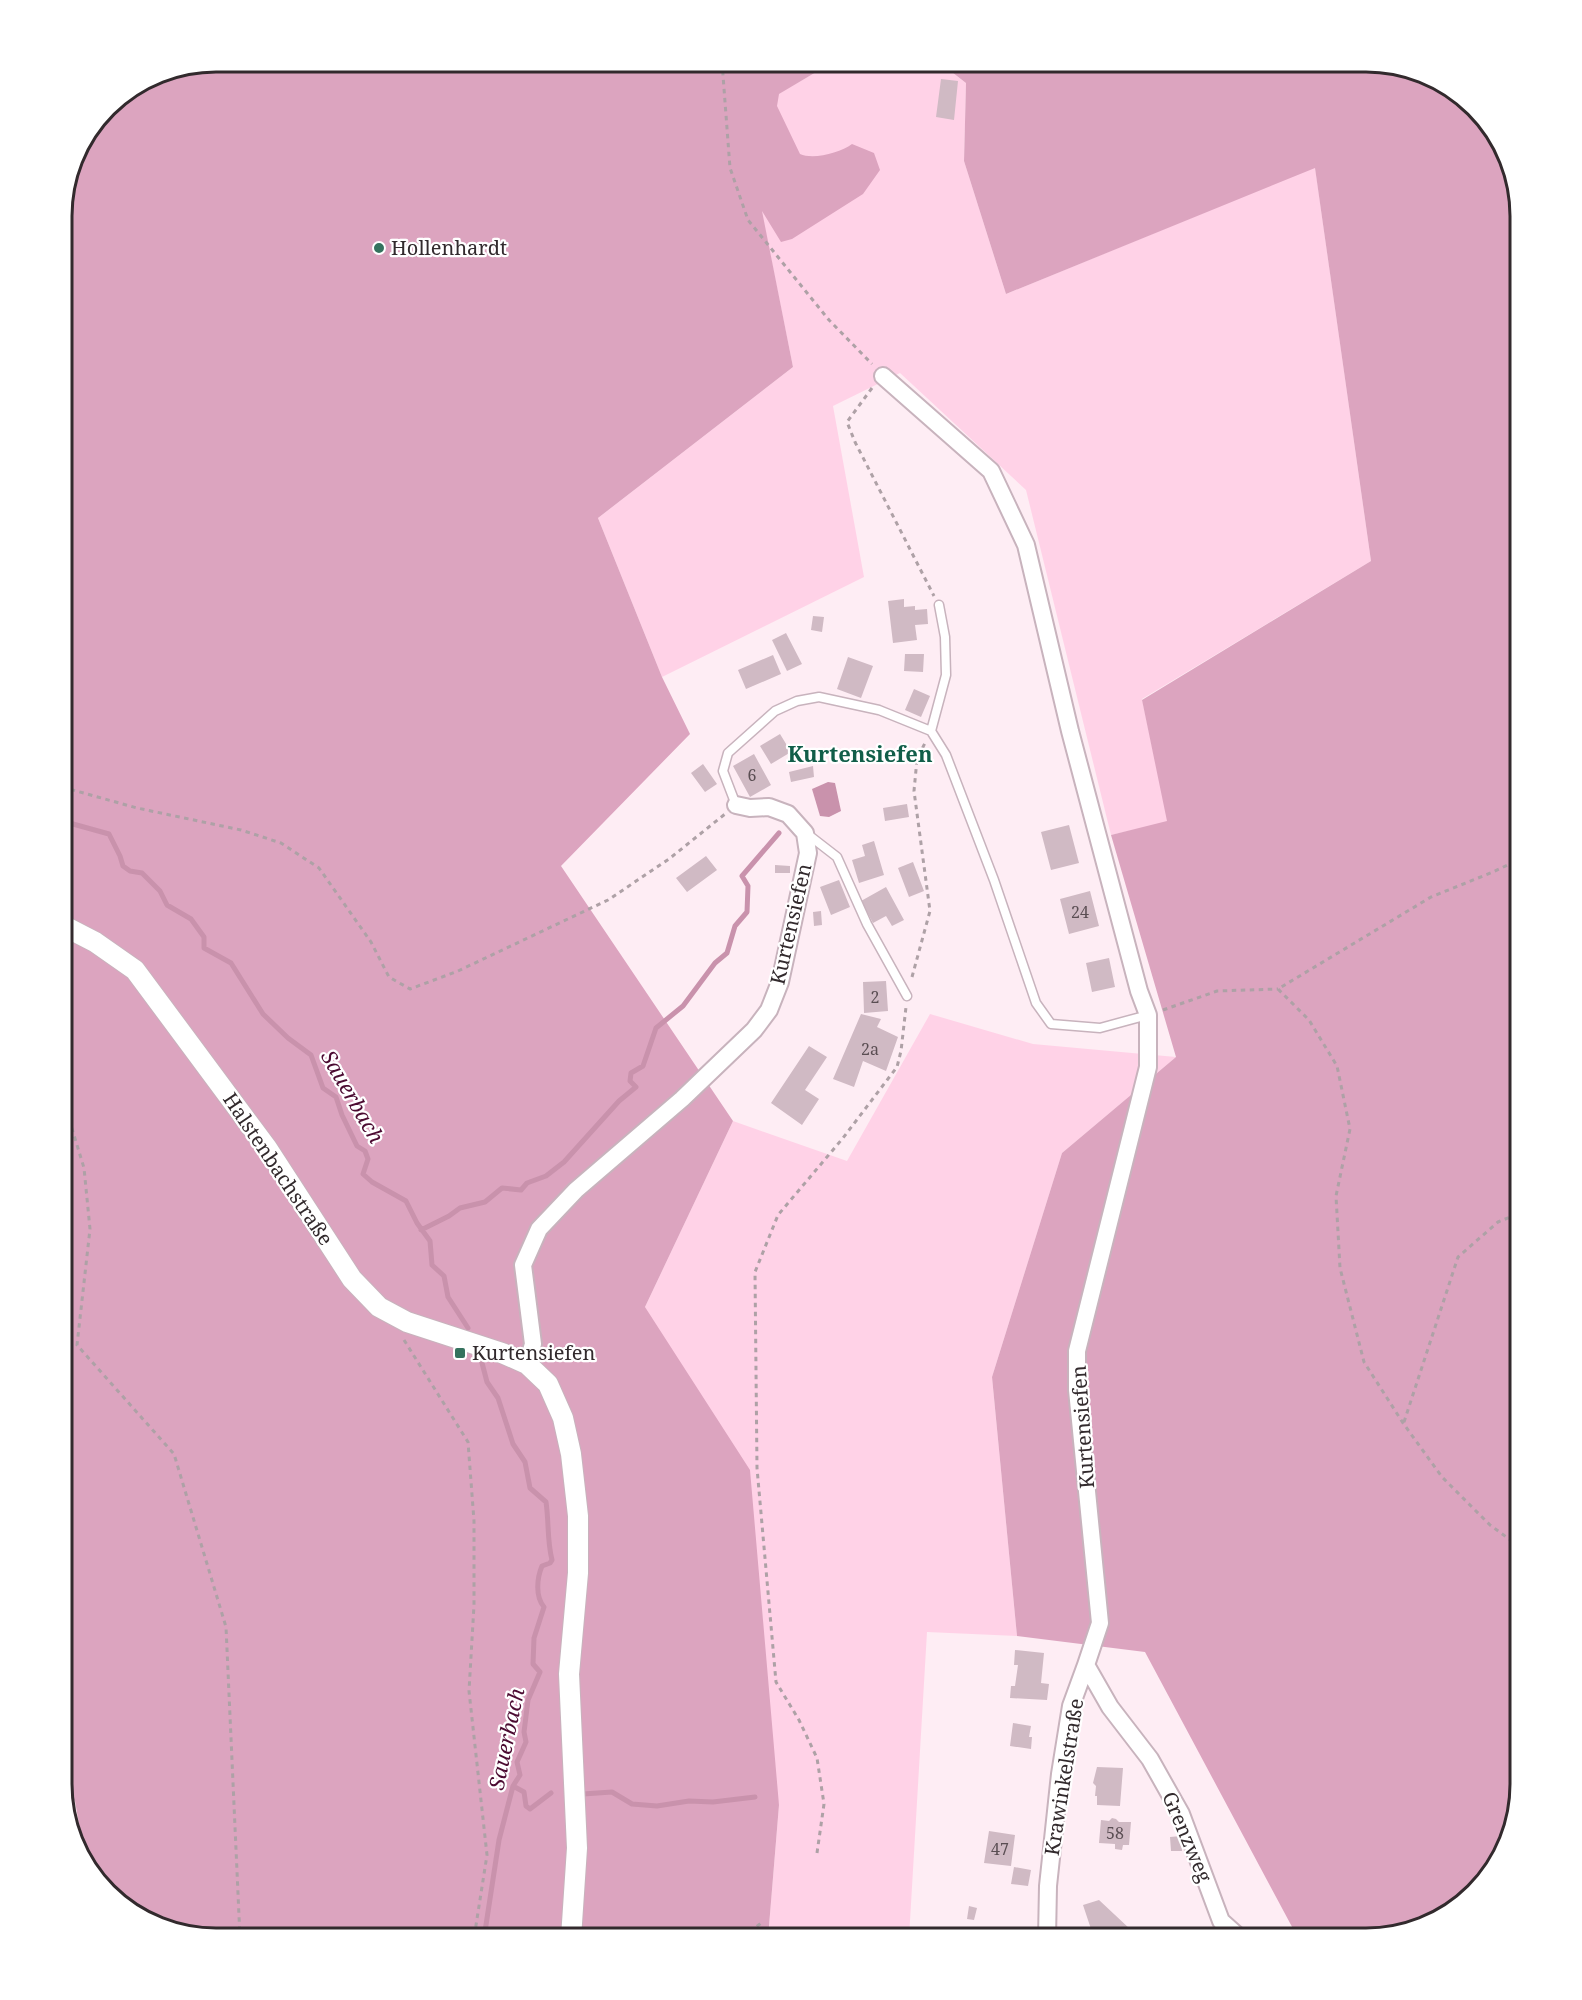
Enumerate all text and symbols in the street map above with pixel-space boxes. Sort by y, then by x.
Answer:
place label: Hollenhardt [391,234,507,261]
marker: Hollenhardt [372,241,386,255]
district label: Kurtensiefen [787,738,933,768]
house number: 6 [748,764,757,786]
street label: Kurtensiefen [763,861,818,987]
house number: 24 [1071,901,1089,923]
house number: 2 [871,986,879,1008]
house number: 2a [861,1038,879,1060]
water label: Sauerbach [315,1045,391,1149]
street label: Halstenbachstraße [217,1087,340,1250]
place label: Kurtensiefen [472,1339,596,1366]
marker: Kurtensiefen [453,1346,467,1360]
street label: Kurtensiefen [1065,1364,1100,1490]
water label: Sauerbach [482,1685,531,1792]
street label: Krawinkelstraße [1038,1696,1089,1858]
street label: Grenzweg [1156,1787,1219,1887]
house number: 58 [1106,1822,1124,1844]
house number: 47 [991,1838,1009,1860]

